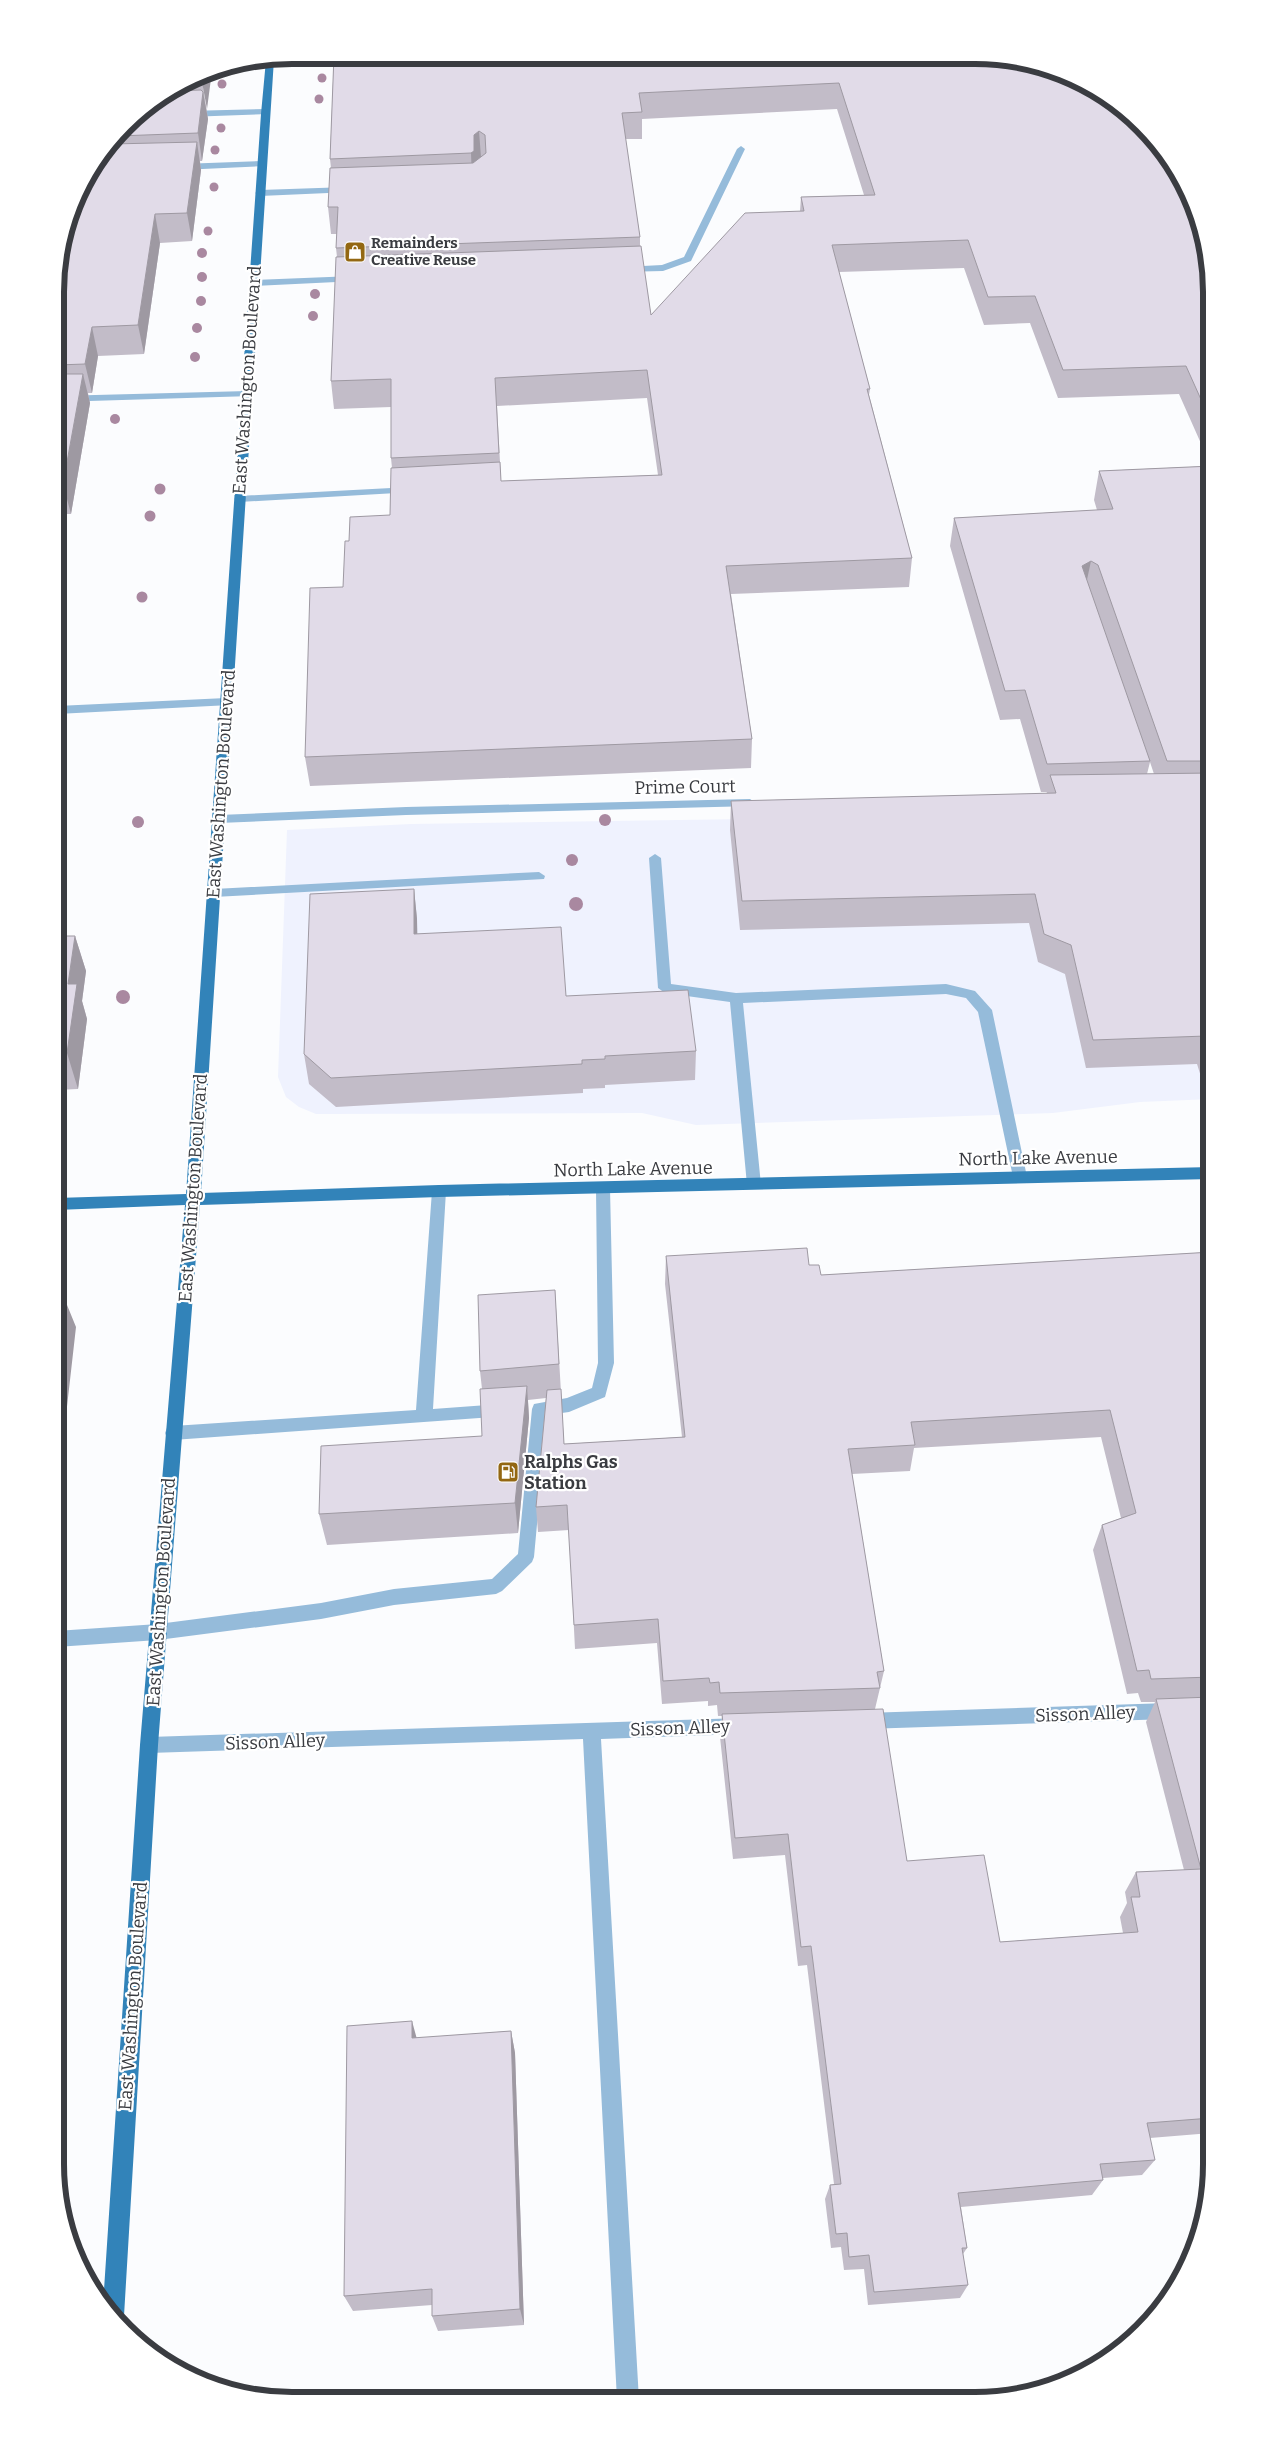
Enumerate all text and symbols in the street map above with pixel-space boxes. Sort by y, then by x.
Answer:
place label: Remainders Creative Reuse [371,234,476,269]
shop icon: Remainders Creative Reuse [343,240,367,264]
street label: East Washington Boulevard [228,265,266,495]
street label: East Washington Boulevard [202,669,240,899]
street label: Prime Court [634,775,736,799]
street label: East Washington Boulevard [174,1073,212,1303]
street label: North Lake Avenue [958,1146,1118,1170]
street label: North Lake Avenue [553,1157,713,1181]
place label: Ralphs Gas Station [524,1451,618,1494]
fuel station icon: Ralphs Gas Station [496,1460,520,1484]
street label: East Washington Boulevard [142,1477,180,1707]
street label: Sisson Alley [1035,1701,1136,1727]
street label: Sisson Alley [630,1715,731,1741]
street label: Sisson Alley [225,1729,326,1755]
street label: East Washington Boulevard [114,1881,152,2111]

